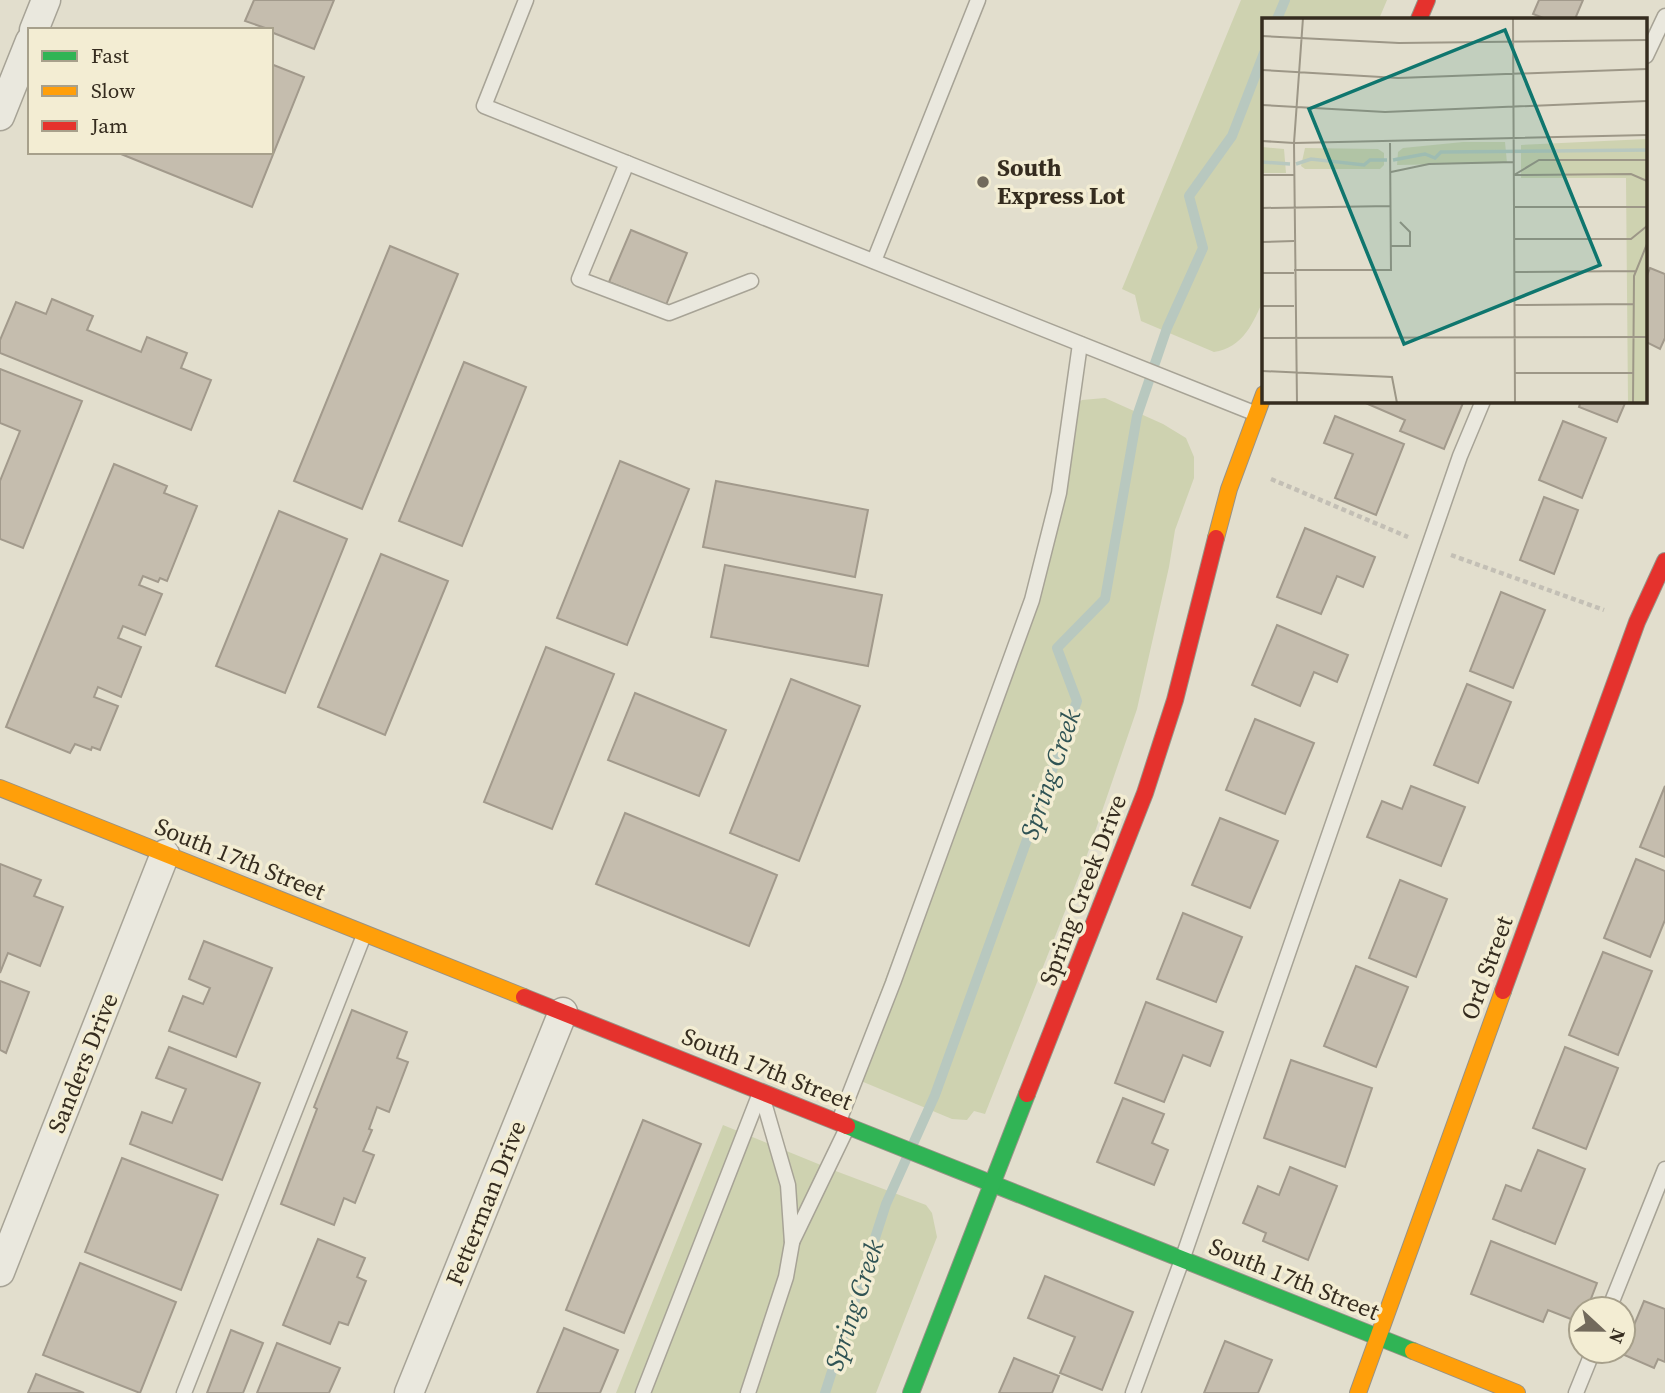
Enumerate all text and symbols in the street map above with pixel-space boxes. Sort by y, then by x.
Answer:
inset map [1262,18,1648,402]
legend [28,28,273,154]
text: Fast [91,41,129,70]
text: Slow [91,76,135,105]
text: Jam [90,111,128,140]
place label: South Express Lot [997,151,1125,212]
marker: South Express Lot [975,174,991,190]
water label: Spring Creek [1011,703,1089,844]
street label: Spring Creek Drive [1031,790,1134,990]
street label: South 17th Street [150,809,330,908]
street label: Ord Street [1453,911,1521,1024]
street label: Sanders Drive [39,988,126,1138]
street label: South 17th Street [677,1019,857,1118]
street label: Fetterman Drive [437,1115,534,1290]
street label: South 17th Street [1204,1229,1384,1328]
water label: Spring Creek [816,1234,892,1375]
north arrow [1567,1295,1637,1365]
text: N [1603,1325,1632,1348]

